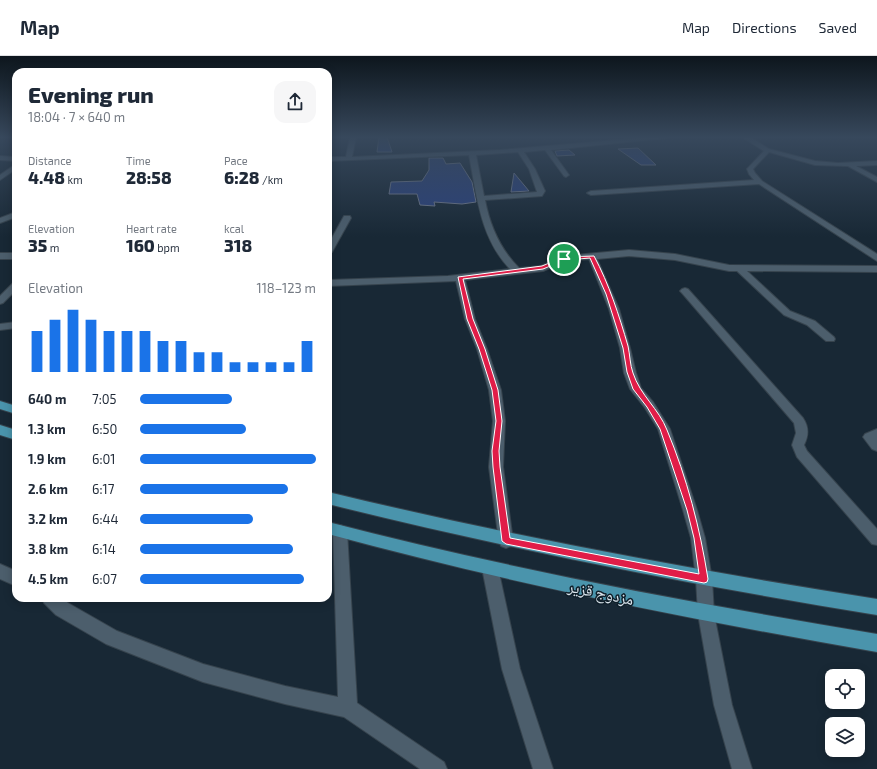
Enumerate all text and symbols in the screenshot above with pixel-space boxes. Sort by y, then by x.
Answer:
text: Map [20,16,60,39]
text: Map [682,19,710,36]
text: Directions [732,19,797,36]
text: Saved [819,19,857,36]
text: Evening run [28,81,154,107]
button: share [274,81,316,123]
text: 18:04 · 7 × 640 m [28,109,125,125]
text: Distance [28,154,71,167]
text: Time [126,154,151,167]
text: Pace [224,154,248,167]
text: 4.48 [28,167,65,187]
text: 28:58 [126,167,172,187]
text: 6:28 [224,167,260,187]
text: km [65,173,83,186]
text: /km [260,173,283,186]
text: Elevation [28,222,75,235]
text: Heart rate [126,222,177,235]
text: kcal [224,222,244,235]
text: 35 [28,235,47,255]
text: 160 [126,235,155,255]
text: 318 [224,235,252,255]
text: m [47,241,59,254]
text: bpm [155,241,180,254]
pin [547,242,581,276]
icon: arrive [553,248,575,270]
text: Elevation [28,280,83,296]
text: 118–123 m [256,280,316,296]
text: 640 m [28,391,66,407]
text: 7:05 [92,391,117,407]
text: 1.3 km [28,421,66,437]
text: 6:50 [92,421,117,437]
text: 1.9 km [28,451,66,467]
text: 6:01 [92,451,116,467]
text: 2.6 km [28,481,68,497]
text: 6:17 [92,481,114,497]
text: 3.2 km [28,511,68,527]
text: 6:44 [92,511,119,527]
text: 3.8 km [28,541,68,557]
text: 6:14 [92,541,116,557]
text: 4.5 km [28,571,68,587]
text: 6:07 [92,571,117,587]
street label: مزدوج قزير [565,576,636,610]
map controls [825,669,865,757]
button: locate [825,669,865,709]
button: layers [825,717,865,757]

